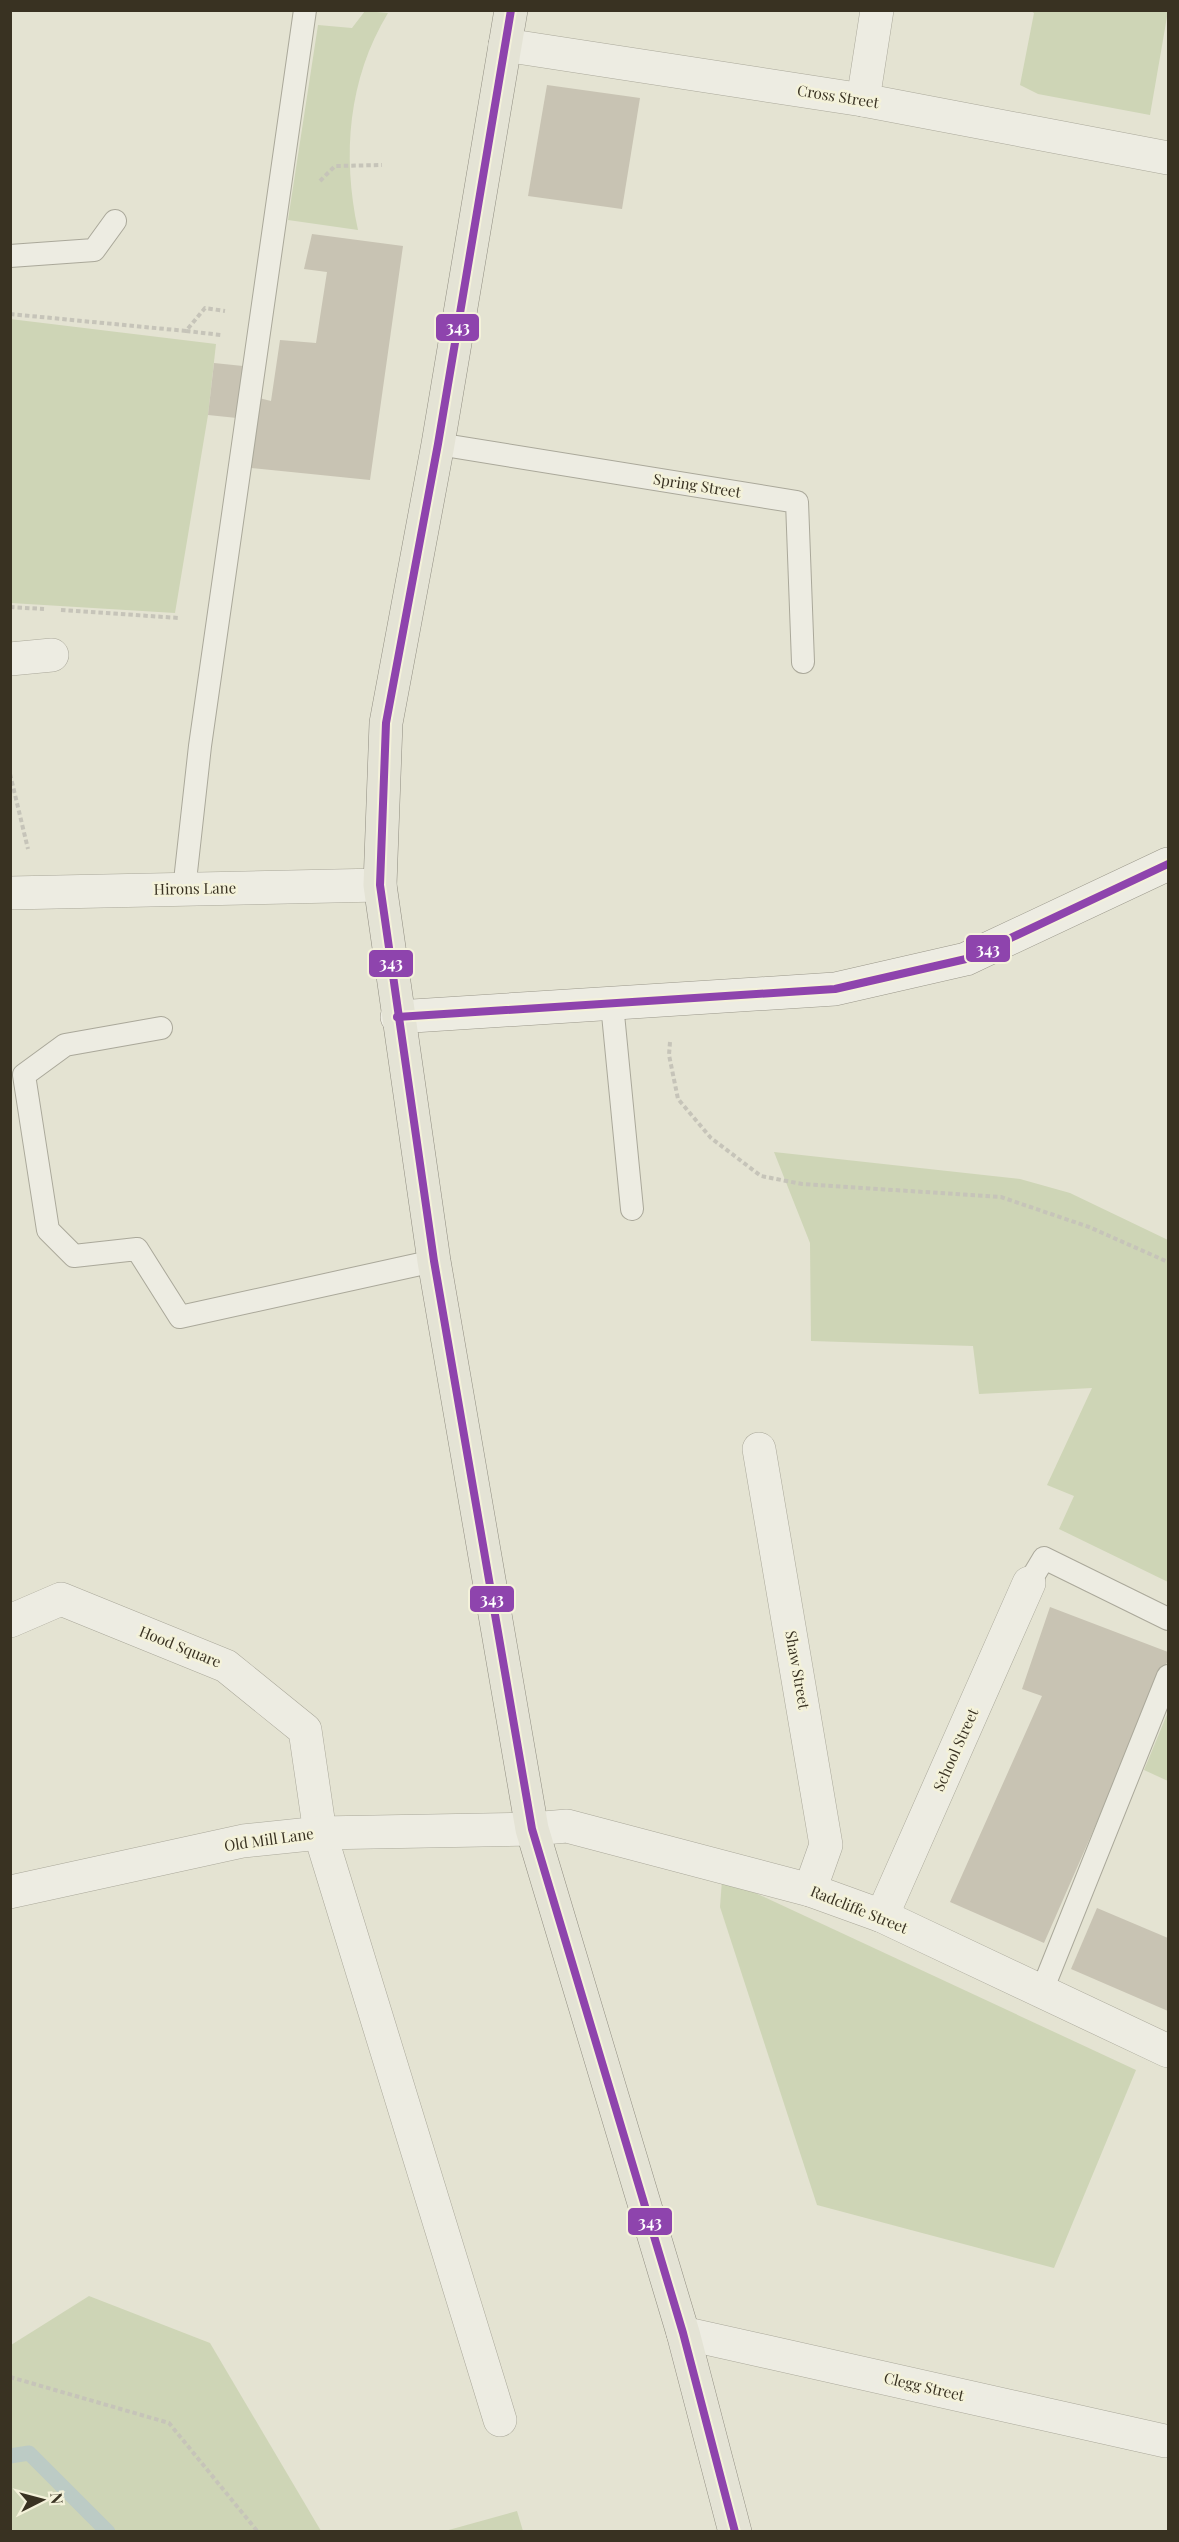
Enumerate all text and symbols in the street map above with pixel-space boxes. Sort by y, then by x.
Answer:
street label: Cross Street [796,80,881,112]
line badge: 343 [435,313,480,342]
text: 343 [446,316,470,337]
street label: Spring Street [652,468,743,502]
street label: Hirons Lane [154,877,236,899]
line badge: 343 [965,934,1011,963]
text: 343 [976,938,1000,959]
line badge: 343 [368,949,414,978]
text: 343 [379,952,403,973]
line badge: 343 [469,1585,515,1613]
text: 343 [480,1588,504,1609]
street label: Hood Square [136,1621,224,1672]
street label: Shaw Street [781,1629,815,1711]
street label: School Street [928,1704,983,1794]
street label: Old Mill Lane [223,1823,315,1855]
street label: Radcliffe Street [808,1881,912,1938]
line badge: 343 [627,2207,673,2236]
text: 343 [638,2211,662,2232]
street label: Clegg Street [882,2367,967,2405]
north arrow [12,2470,72,2530]
text: N [46,2492,69,2506]

